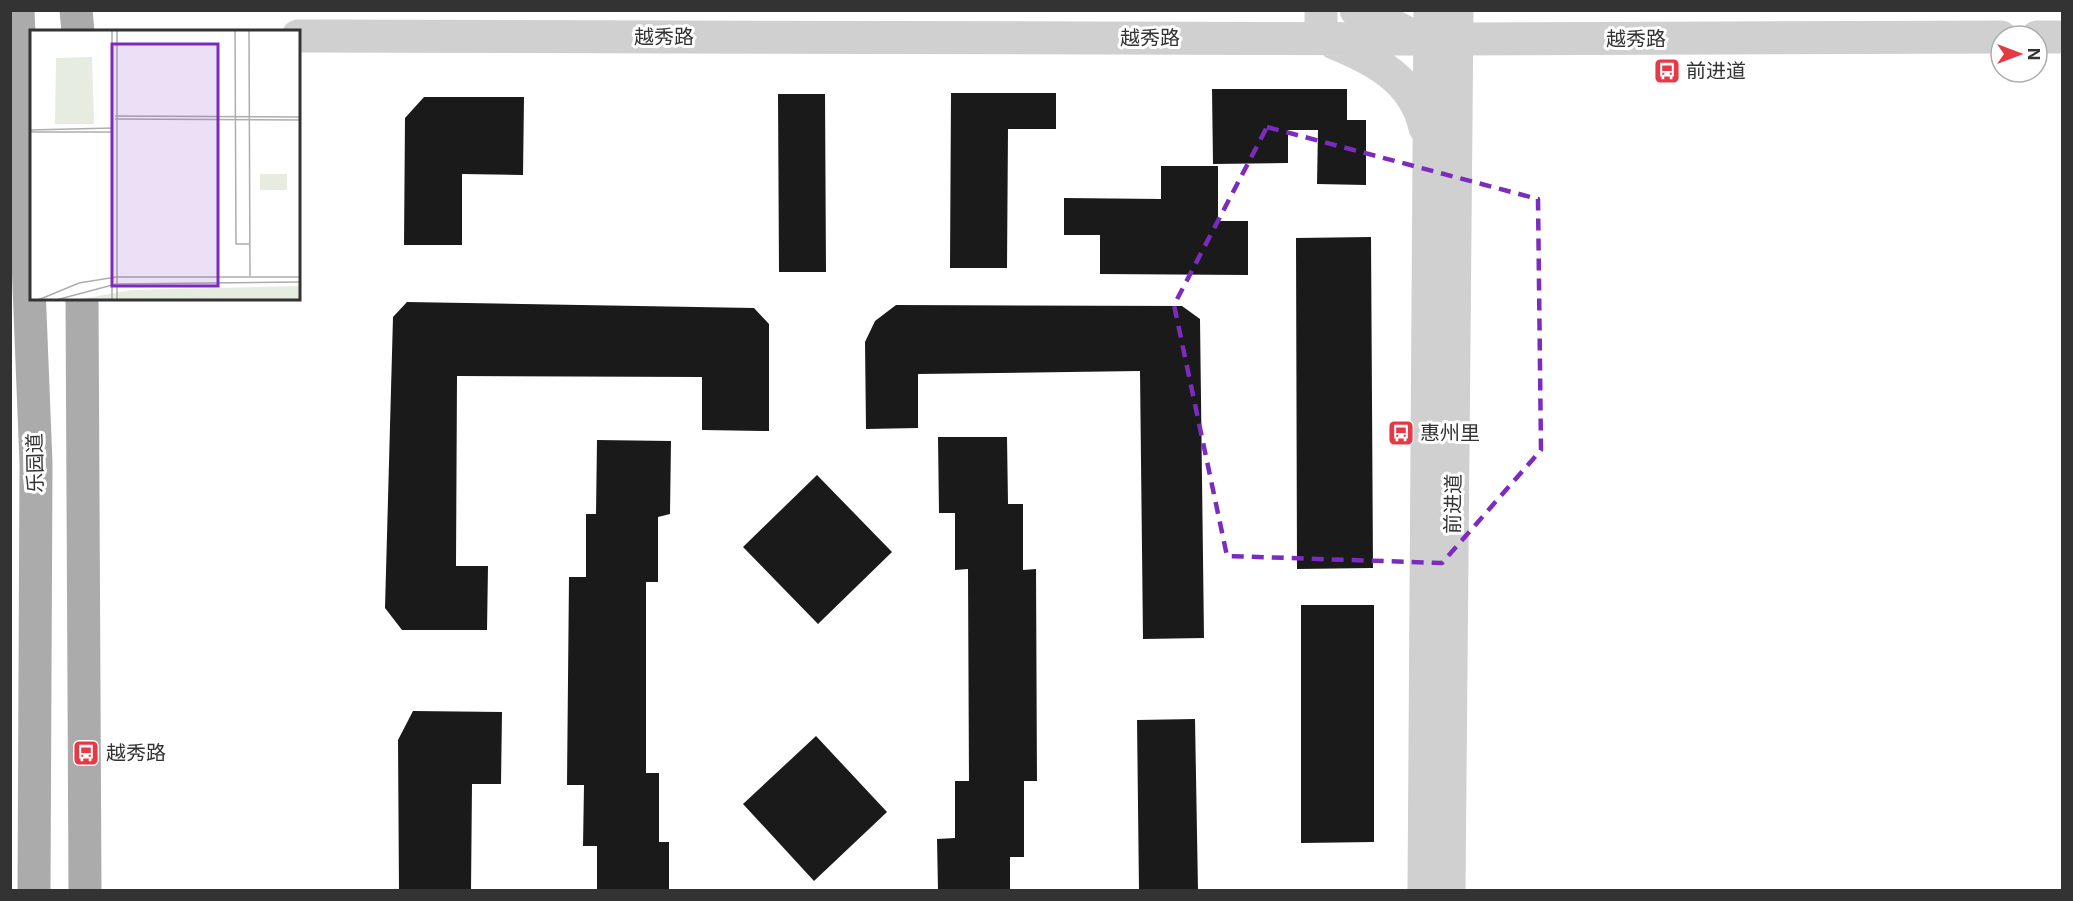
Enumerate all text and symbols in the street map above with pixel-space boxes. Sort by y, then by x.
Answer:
north arrow [1989,24,2049,84]
street label: 越秀路 [634,25,694,49]
street label: 越秀路 [1120,26,1180,50]
street label: 越秀路 [1606,27,1666,51]
inset map [30,30,300,300]
text: N [2024,48,2044,60]
bus stop icon: 前进道 [1652,56,1682,86]
place label: 前进道 [1686,59,1746,83]
bus stop icon: 惠州里 [1386,418,1416,448]
place label: 惠州里 [1420,421,1480,445]
street label: 乐园道 [22,433,48,493]
street label: 前进道 [1440,474,1466,534]
bus stop icon: 越秀路 [71,738,101,768]
place label: 越秀路 [106,741,166,765]

